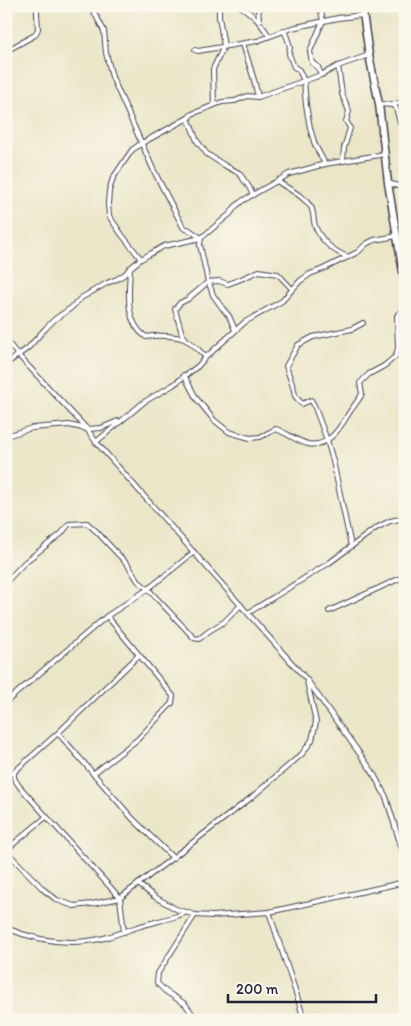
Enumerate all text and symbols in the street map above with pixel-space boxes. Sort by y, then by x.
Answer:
scale bar [228,971,376,1003]
text: 200 m [236,980,279,998]

